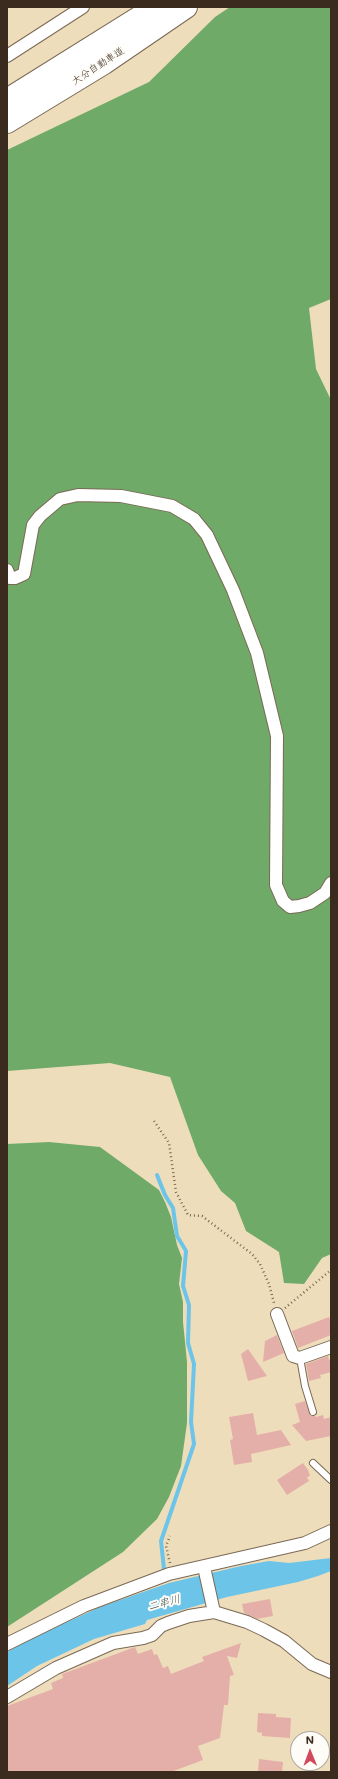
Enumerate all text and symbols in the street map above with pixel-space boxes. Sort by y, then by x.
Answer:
street label: 大分自動車道 [70,45,126,87]
water label: 二串川 [146,1592,182,1614]
north arrow [290,1731,330,1771]
text: N [305,1732,314,1747]

